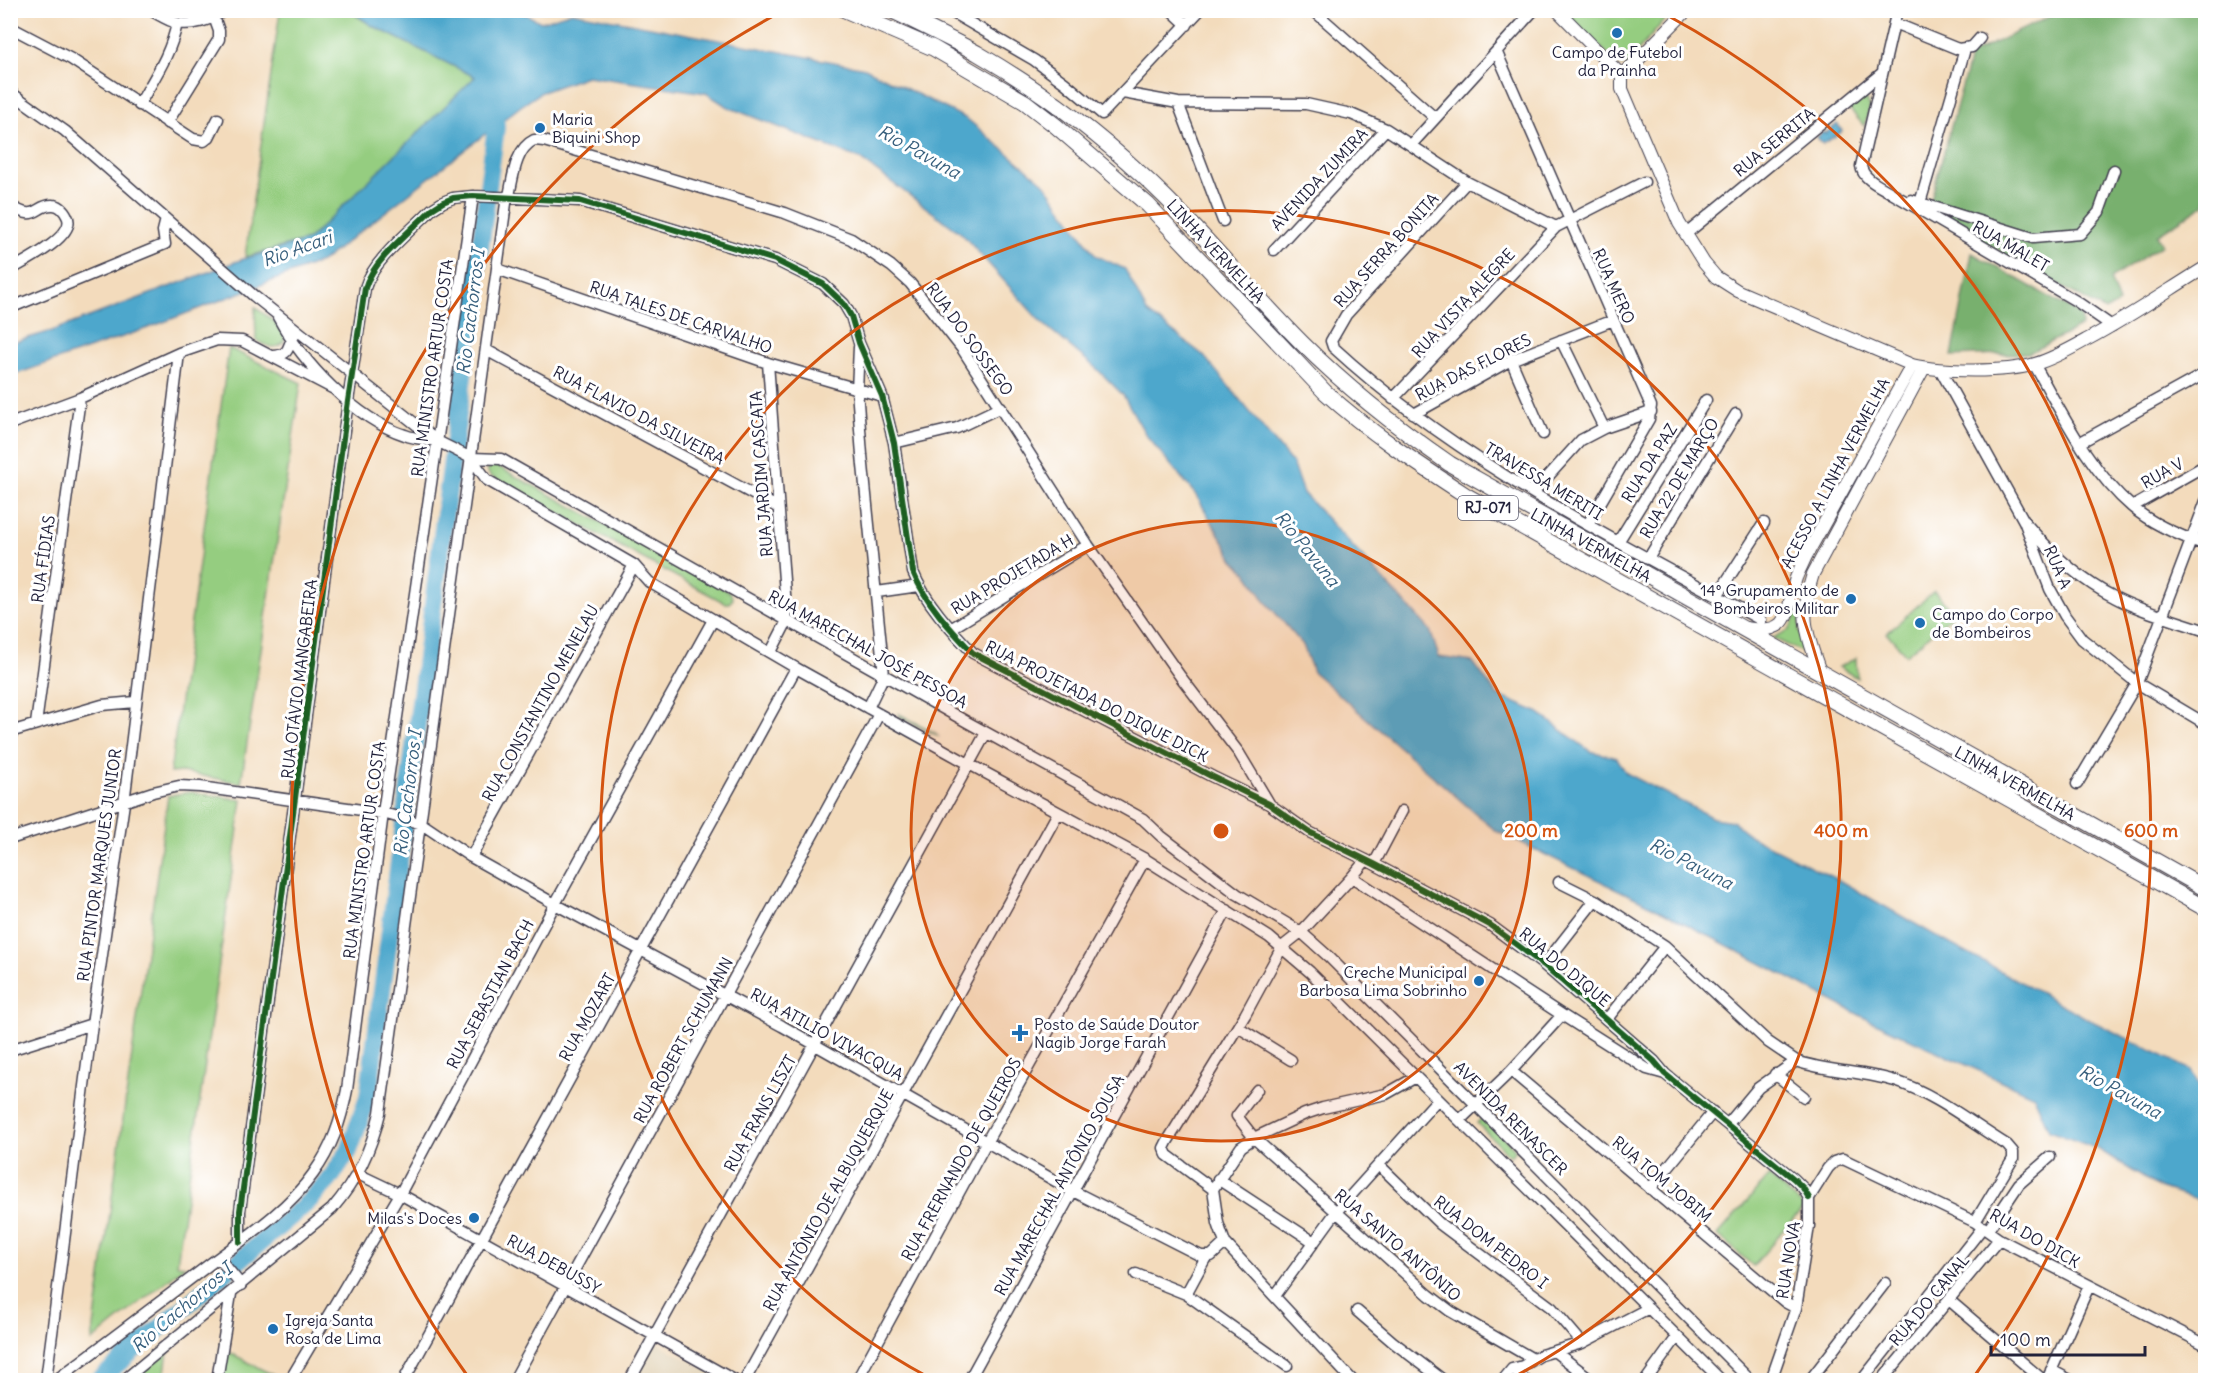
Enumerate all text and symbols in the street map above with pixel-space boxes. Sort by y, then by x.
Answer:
marker: Campo de Futebol da Prainha [1610,26,1624,40]
place label: Campo de Futebol da Prainha [1552,42,1682,80]
street label: RUA SERRITA [1729,103,1819,181]
place label: Maria Biquini Shop [552,109,641,147]
water label: Rio Pavuna [874,120,966,184]
marker: Maria Biquini Shop [533,121,547,135]
street label: AVENIDA ZUMIRA [1266,124,1372,234]
street label: RUA SERRA BONITA [1329,189,1443,311]
street label: LINHA VERMELHA [1163,195,1269,307]
street label: RUA MALET [1969,216,2053,276]
water label: Rio Acari [259,225,336,272]
street label: RUA VISTA ALEGRE [1407,244,1519,362]
water label: Rio Cachorros I [451,245,490,376]
street label: RUA MERO [1589,245,1639,327]
street label: RUA MINISTRO ARTUR COSTA [407,258,457,478]
street label: RUA TALES DE CARVALHO [587,276,775,358]
street label: RUA DO SOSSEGO [922,279,1018,399]
street label: RUA DAS FLORES [1412,329,1534,405]
street label: RUA FLAVIO DA SILVEIRA [550,361,728,469]
street label: ACESSO A LINHA VERMELHA [1776,374,1894,572]
street label: RUA JARDIM CASCATA [745,390,777,558]
street label: RUA 22 DE MARÇO [1635,414,1723,542]
street label: RUA DA PAZ [1617,420,1681,506]
street label: TRAVESSA MERITI [1481,438,1607,524]
street label: RUA V [2137,453,2187,493]
road number: RJ-071 [1458,496,1518,520]
street label: LINHA VERMELHA [1527,504,1655,586]
water label: Rio Pavuna [1270,506,1346,592]
street label: RUA FÍDIAS [27,514,59,604]
street label: RUA PROJETADA H [947,530,1077,618]
street label: RUA A [2040,542,2076,592]
street label: RUA OTÁVIO MANGABEIRA [277,578,321,780]
place label: 14º Grupamento de Bombeiros Militar [1700,580,1839,618]
street label: RUA MARECHAL JOSÉ PESSOA [765,586,971,712]
marker: 14º Grupamento de Bombeiros Militar [1844,592,1858,606]
street label: RUA CONSTANTINO MENELAU [477,601,603,805]
place label: Campo do Corpo de Bombeiros [1932,604,2054,642]
marker: Campo do Corpo de Bombeiros [1913,616,1927,630]
street label: RUA PROJETADA DO DIQUE DICK [982,636,1212,766]
water label: Rio Cachorros I [388,726,427,857]
street label: RUA MINISTRO ARTUR COSTA [339,740,389,960]
street label: LINHA VERMELHA [1951,742,2079,824]
street label: RUA PINTOR MARQUES JUNIOR [73,747,125,983]
text: 200 m [1504,819,1558,842]
text: 400 m [1814,819,1868,842]
text: 600 m [2124,819,2178,842]
centre of rings [1211,821,1231,841]
water label: Rio Pavuna [1646,833,1738,895]
street label: RUA SEBASTIAN BACH [442,916,538,1072]
street label: RUA DO DIQUE [1515,923,1615,1011]
street label: RUA ROBERT SCHUMANN [629,954,737,1126]
place label: Creche Municipal Barbosa Lima Sobrinho [1299,962,1467,1000]
street label: RUA MOZART [555,969,619,1065]
marker: Creche Municipal Barbosa Lima Sobrinho [1472,974,1486,988]
street label: RUA ATILIO VIVACQUA [747,984,907,1084]
place label: Posto de Saúde Doutor Nagib Jorge Farah [1034,1014,1200,1052]
marker: Posto de Saúde Doutor Nagib Jorge Farah [1011,1024,1029,1042]
street label: RUA FRANS LISZT [720,1051,800,1175]
street label: RUA FRERNANDO DE QUEIROS [897,1054,1025,1264]
street label: AVENIDA RENASCER [1450,1057,1572,1179]
water label: Rio Pavuna [2075,1060,2167,1124]
street label: RUA MARECHAL ANTÔNIO SOUSA [990,1071,1128,1299]
street label: RUA ANTÔNIO DE ALBUQUERQUE [759,1086,897,1314]
street label: RUA TOM JOBIM [1608,1132,1716,1226]
street label: RUA SANTO ANTÔNIO [1331,1185,1465,1305]
street label: RUA DOM PEDRO I [1430,1191,1552,1293]
street label: RUA DO DICK [1986,1204,2084,1272]
place label: Milas's Doces [367,1208,462,1228]
marker: Milas's Doces [467,1211,481,1225]
street label: RUA NOVA [1772,1220,1804,1300]
street label: RUA DEBUSSY [504,1230,604,1298]
street label: RUA DO CANAL [1885,1250,1973,1350]
water label: Rio Cachorros I [126,1255,239,1358]
place label: Igreja Santa Rosa de Lima [285,1310,381,1348]
scale bar [1991,1319,2146,1357]
marker: Igreja Santa Rosa de Lima [266,1322,280,1336]
text: 100 m [2000,1328,2051,1351]

